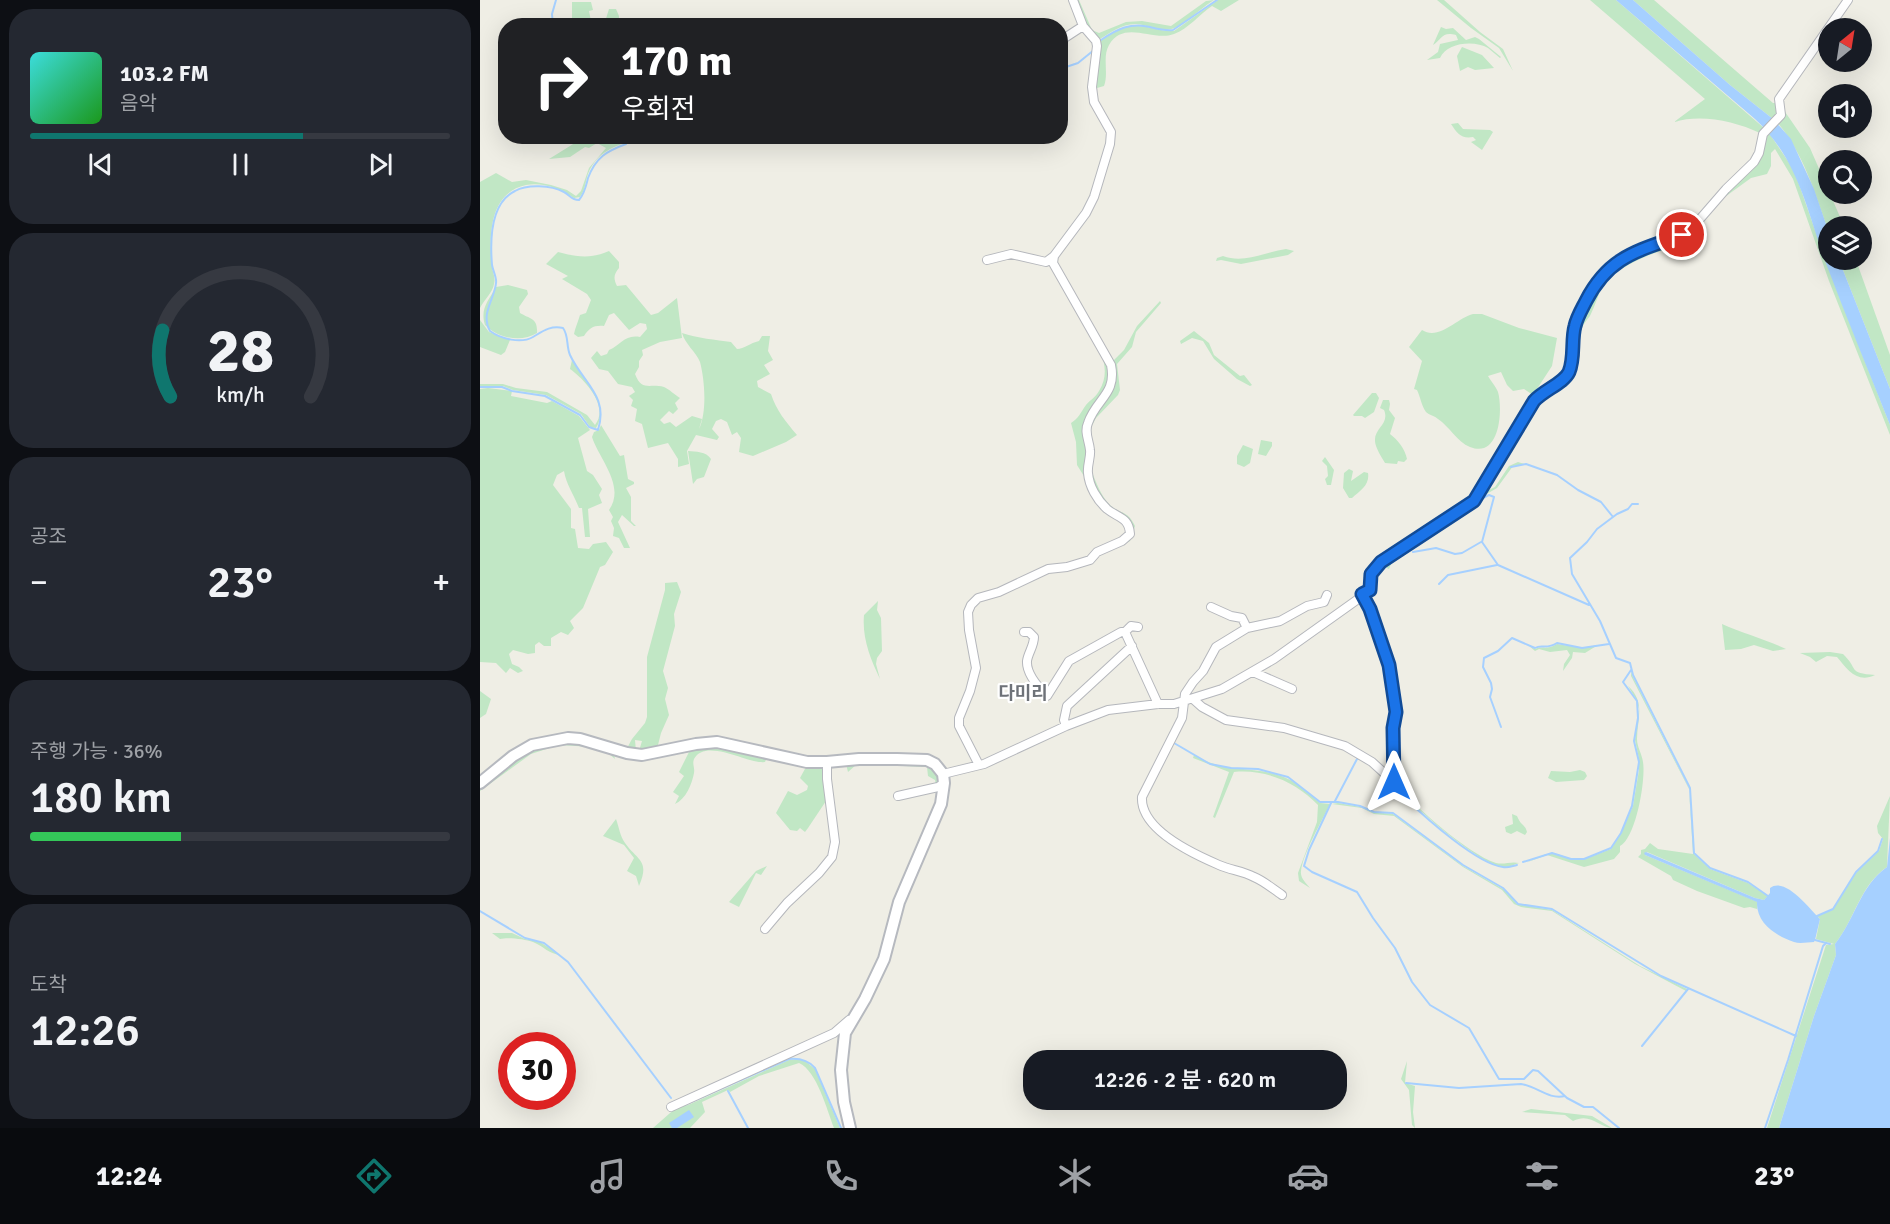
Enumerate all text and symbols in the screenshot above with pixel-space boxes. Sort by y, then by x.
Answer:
north arrow [1818,18,1872,72]
map controls [1818,18,1872,270]
text: 170 m [621,36,732,87]
icon: right [522,42,600,120]
text: 103.2 FM [120,60,209,87]
button: sound [1818,84,1872,138]
text: 음악 [120,91,157,116]
text: 우회전 [621,93,696,126]
icon: previous [84,148,117,181]
icon: pause [224,148,257,181]
icon: next [364,148,397,181]
button: search [1818,150,1872,204]
pin [1656,209,1707,260]
button: layers [1818,216,1872,270]
icon: arrive [1665,218,1698,251]
text: 28 [206,312,274,389]
text: km/h [216,383,264,409]
text: 공조 [30,524,67,549]
text: 23° [207,555,273,610]
text: − [30,562,48,603]
text: + [432,562,450,603]
district label: 다미리 [998,682,1048,704]
text: 주행 가능 · 36% [30,739,163,764]
position arrow [1362,750,1426,814]
text: 180 km [30,770,172,825]
text: 도착 [30,972,67,997]
text: 12:26 [30,1003,140,1058]
speed limit sign: 30 [498,1032,576,1110]
text: 12:26 · 2 분 · 620 m [1094,1066,1276,1093]
icon: directions [353,1155,395,1197]
icon: music [587,1155,629,1197]
icon: phone [820,1155,862,1197]
icon: climate [1054,1155,1096,1197]
icon: car [1287,1155,1329,1197]
icon: filters [1521,1155,1563,1197]
text: 12:24 [96,1160,162,1193]
text: 23° [1754,1160,1794,1193]

